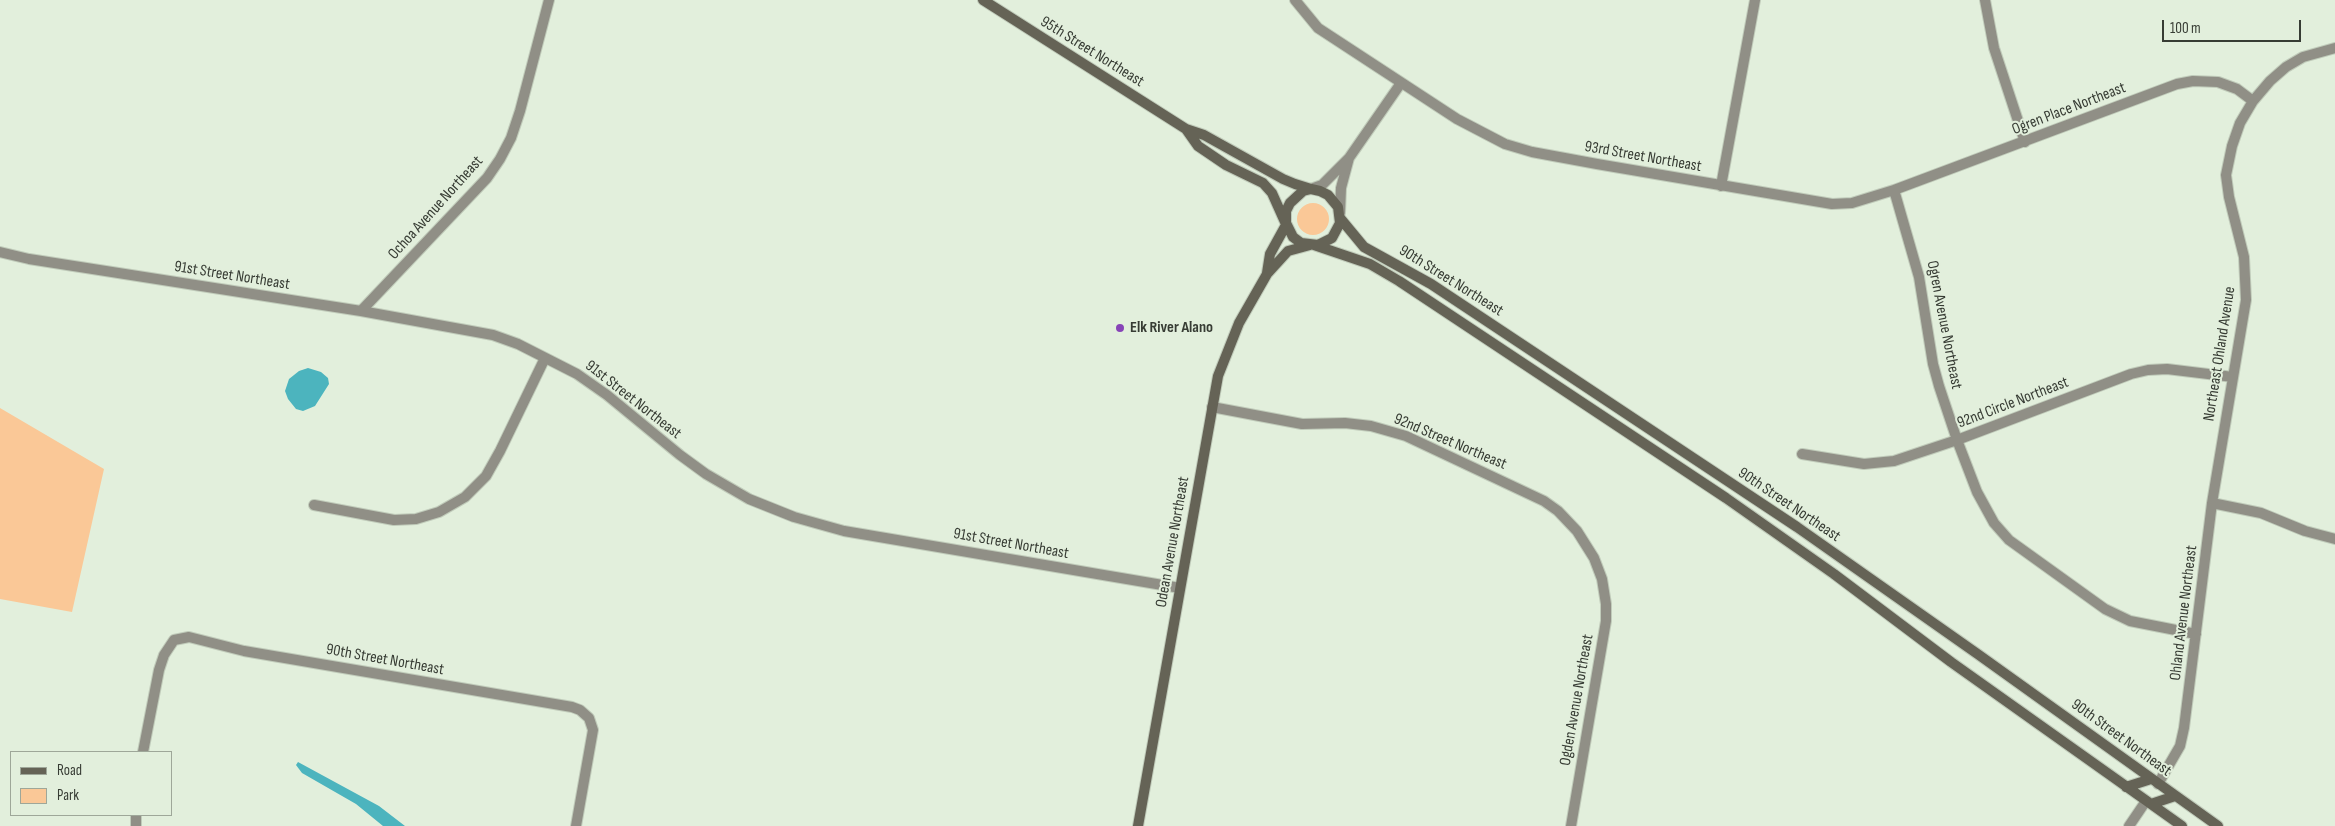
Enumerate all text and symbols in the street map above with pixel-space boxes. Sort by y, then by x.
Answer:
scale bar [2165,10,2304,42]
street label: 95th Street Northeast [1037,12,1147,92]
text: 100 m [2170,19,2201,38]
street label: Ogren Place Northeast [2009,79,2129,139]
street label: 93rd Street Northeast [1583,137,1703,177]
street label: Ochoa Avenue Northeast [384,152,488,264]
street label: 90th Street Northeast [1395,241,1507,321]
street label: 91st Street Northeast [173,257,291,295]
street label: Ogren Avenue Northeast [1922,259,1966,391]
street label: Northeast Ohland Avenue [2200,285,2240,423]
place label: Elk River Alano [1130,318,1213,338]
marker: Elk River Alano [1114,322,1126,334]
street label: 91st Street Northeast [581,357,685,443]
street label: 92nd Circle Northeast [1955,373,2071,433]
street label: 92nd Street Northeast [1391,410,1509,474]
street label: 90th Street Northeast [1734,464,1844,546]
street label: Odean Avenue Northeast [1152,475,1194,609]
street label: 91st Street Northeast [952,524,1070,564]
street label: Ohland Avenue Northeast [2166,544,2202,682]
street label: Ogden Avenue Northeast [1556,633,1598,767]
street label: 90th Street Northeast [325,640,445,680]
street label: 90th Street Northeast [2067,695,2175,781]
legend [10,751,172,816]
text: Road [57,761,82,780]
text: Park [57,786,79,805]

